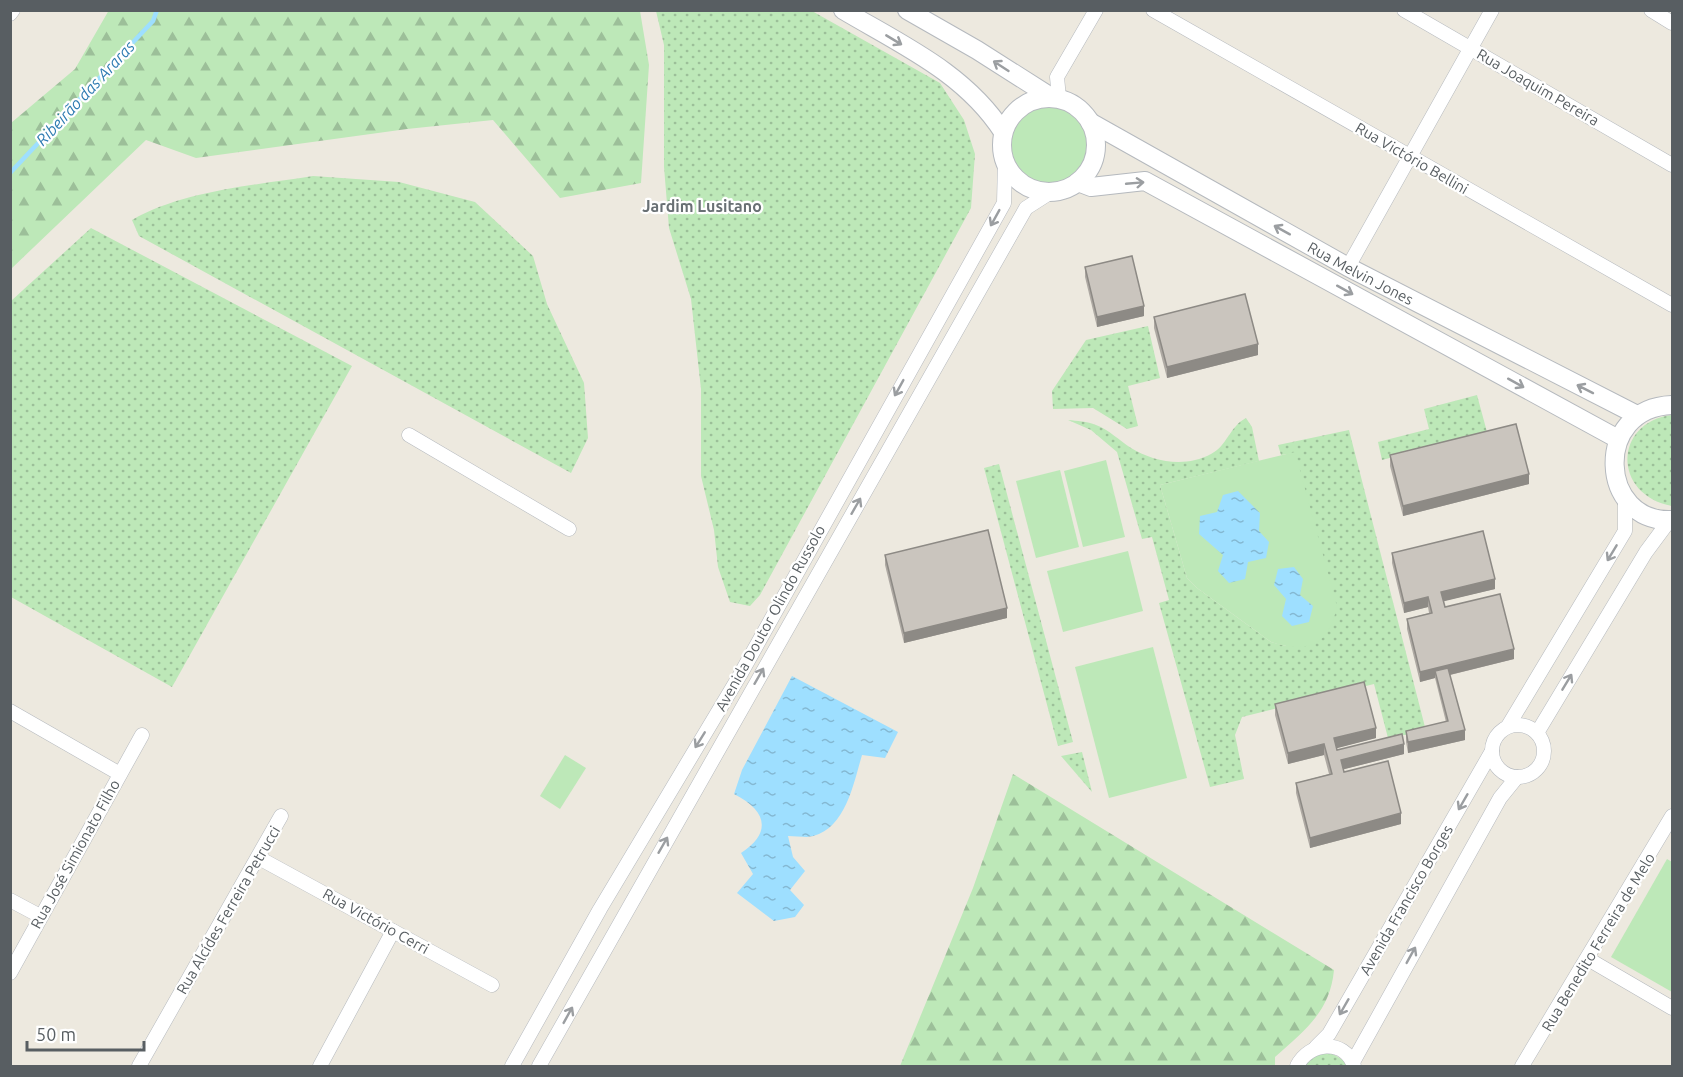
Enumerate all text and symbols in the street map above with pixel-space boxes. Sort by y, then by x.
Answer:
one-way arrow [885,35,902,47]
water label: Ribeirão das Araras [32,37,138,149]
street label: Rua Joaquim Pereira [1474,45,1602,129]
one-way arrow [993,59,1010,71]
street label: Rua Victório Bellini [1353,119,1471,197]
one-way arrow [1125,177,1145,188]
district label: Jardim Lusitano [642,197,762,215]
one-way arrow [989,209,1000,227]
one-way arrow [1274,224,1292,235]
street label: Rua Melvin Jones [1305,238,1416,308]
one-way arrow [1335,285,1353,296]
one-way arrow [1507,377,1524,389]
one-way arrow [893,379,905,396]
one-way arrow [1577,382,1595,394]
one-way arrow [850,498,862,515]
street label: Avenida Doutor Olindo Russolo [712,522,828,714]
one-way arrow [1606,544,1618,561]
one-way arrow [754,668,766,685]
one-way arrow [1561,674,1573,691]
one-way arrow [693,732,706,749]
street label: Rua José Simionato Filho [27,777,123,931]
one-way arrow [1456,793,1468,810]
street label: Avenida Francisco Borges [1356,822,1456,978]
street label: Rua Alcídes Ferreira Petrucci [173,823,283,997]
one-way arrow [657,837,669,854]
street label: Rua Benedito Ferreira de Melo [1538,850,1658,1034]
street label: Rua Victório Cerri [320,885,432,957]
one-way arrow [1405,947,1417,964]
one-way arrow [1338,998,1350,1015]
one-way arrow [563,1007,574,1025]
scale bar [27,1014,144,1052]
text: 50 m [36,1024,76,1044]

